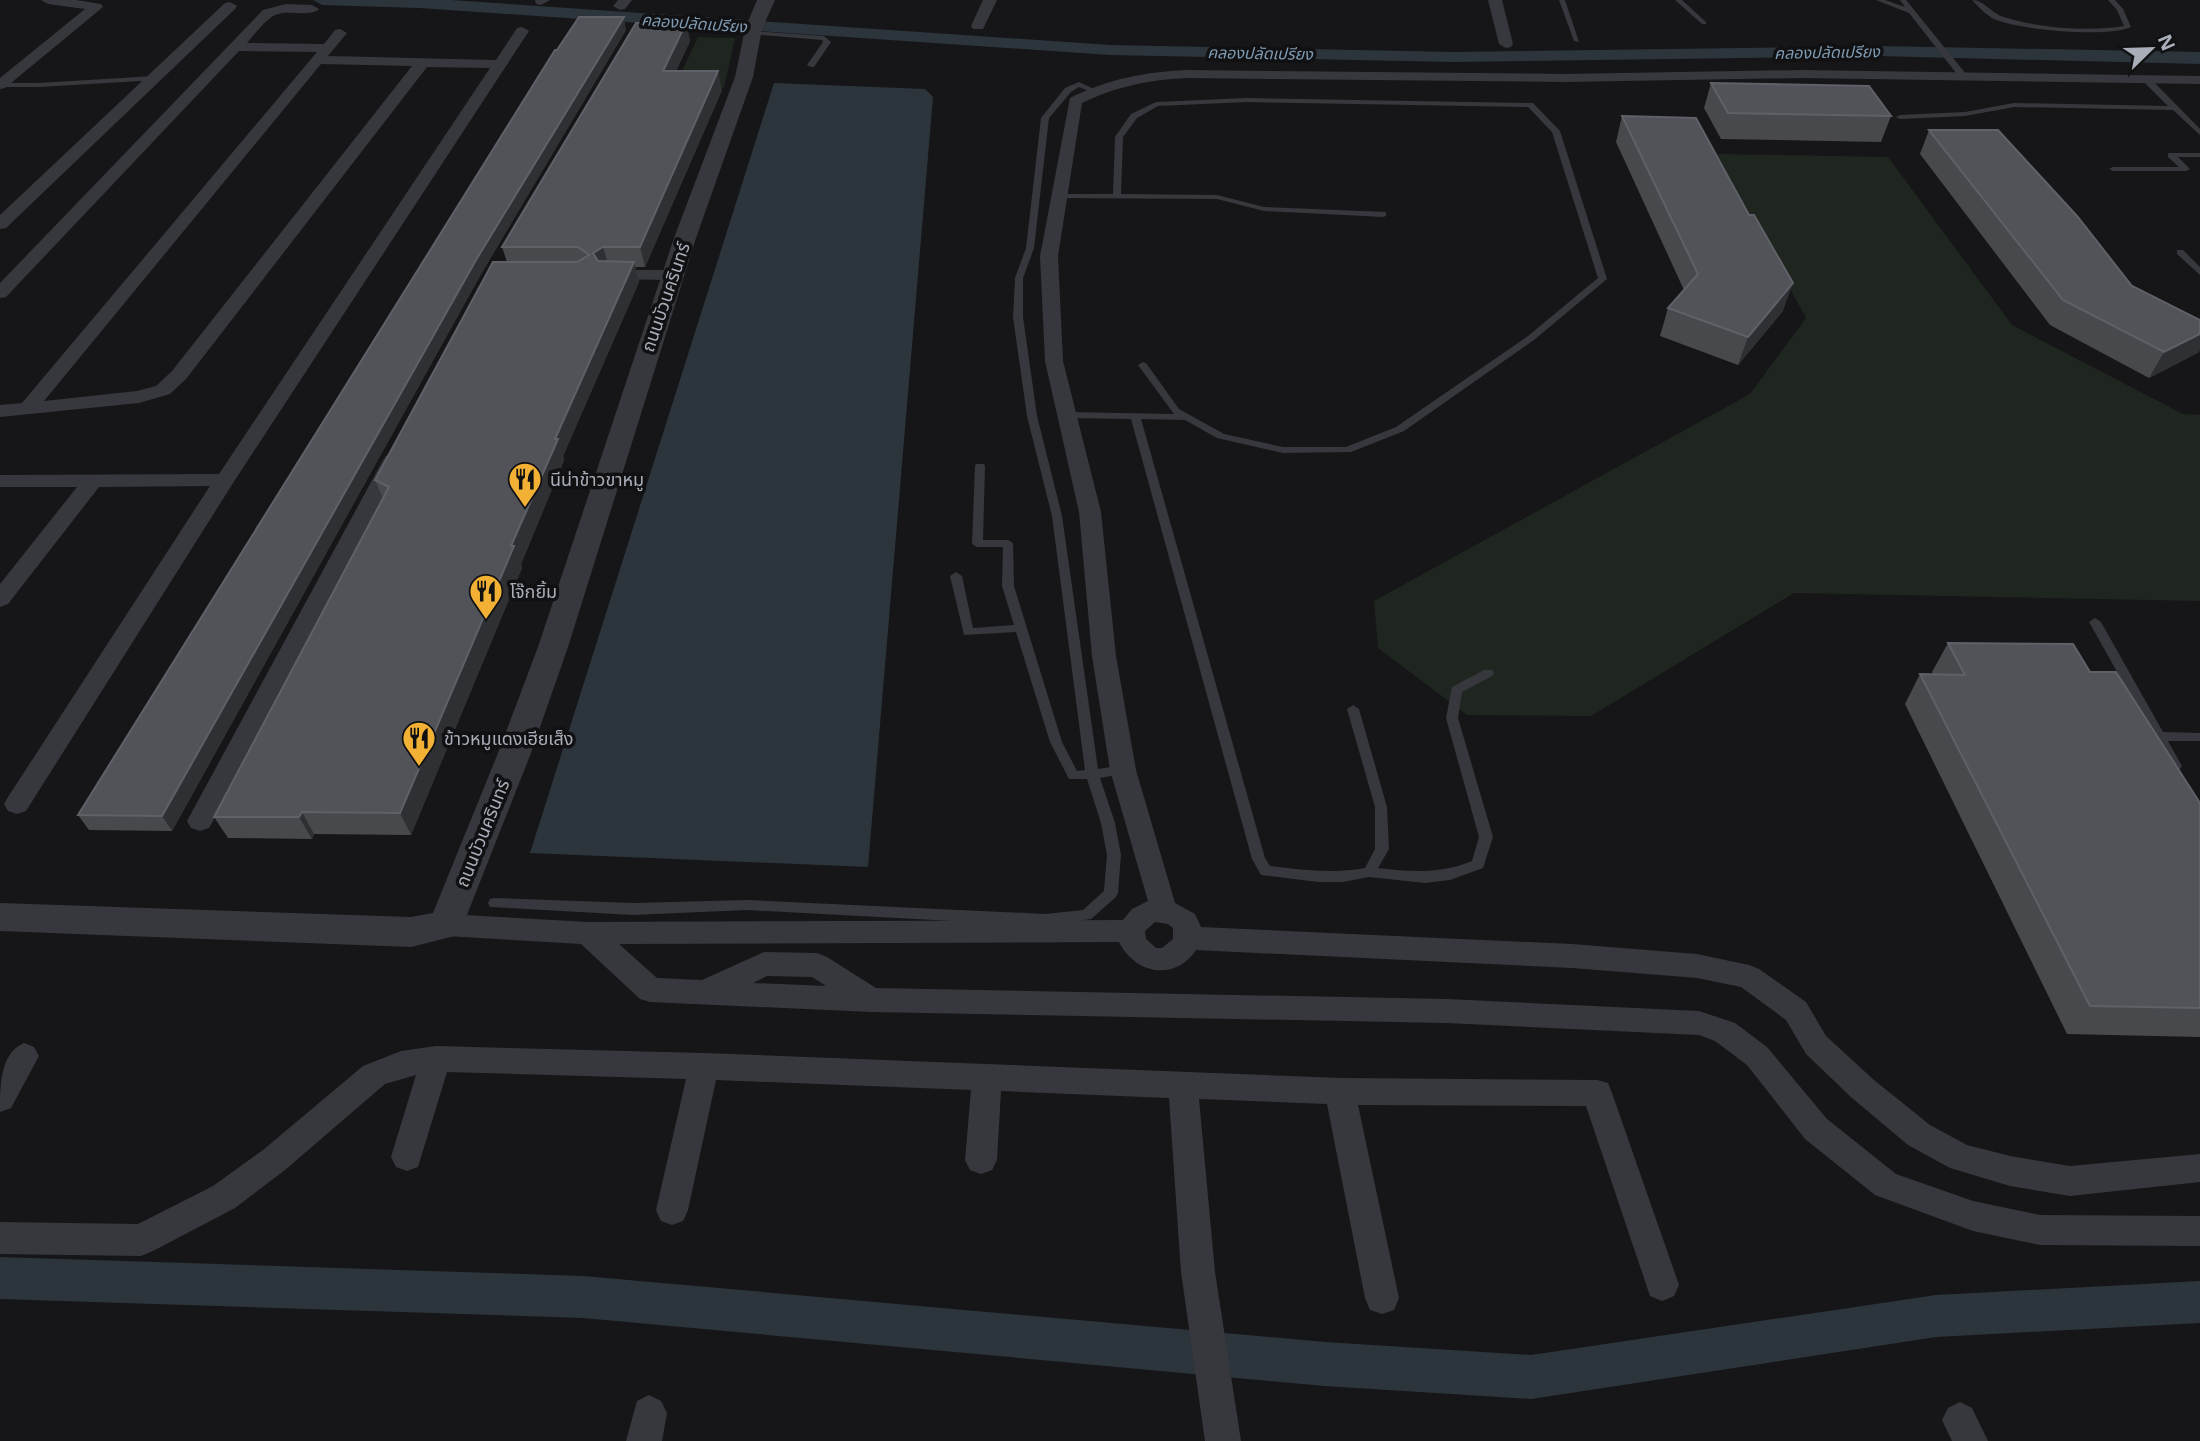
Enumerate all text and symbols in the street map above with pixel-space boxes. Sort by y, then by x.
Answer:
water label: คลองปลัดเปรียง [641,8,749,38]
north arrow [2116,14,2186,84]
text: N [2152,30,2182,55]
water label: คลองปลัดเปรียง [1774,40,1881,64]
water label: คลองปลัดเปรียง [1207,41,1314,65]
street label: ถนนบัวนครินทร์ [635,238,695,355]
restaurant icon: นีน่าข้าวขาหมู [506,460,544,509]
place label: นีน่าข้าวขาหมู [550,467,644,492]
restaurant icon: โจ๊กยิ้ม [467,572,505,621]
place label: โจ๊กยิ้ม [510,579,557,603]
restaurant icon: ข้าวหมูแดงเฮียเส็ง [400,719,438,768]
place label: ข้าวหมูแดงเฮียเส็ง [444,726,573,751]
street label: ถนนบัวนครินทร์ [449,775,515,890]

